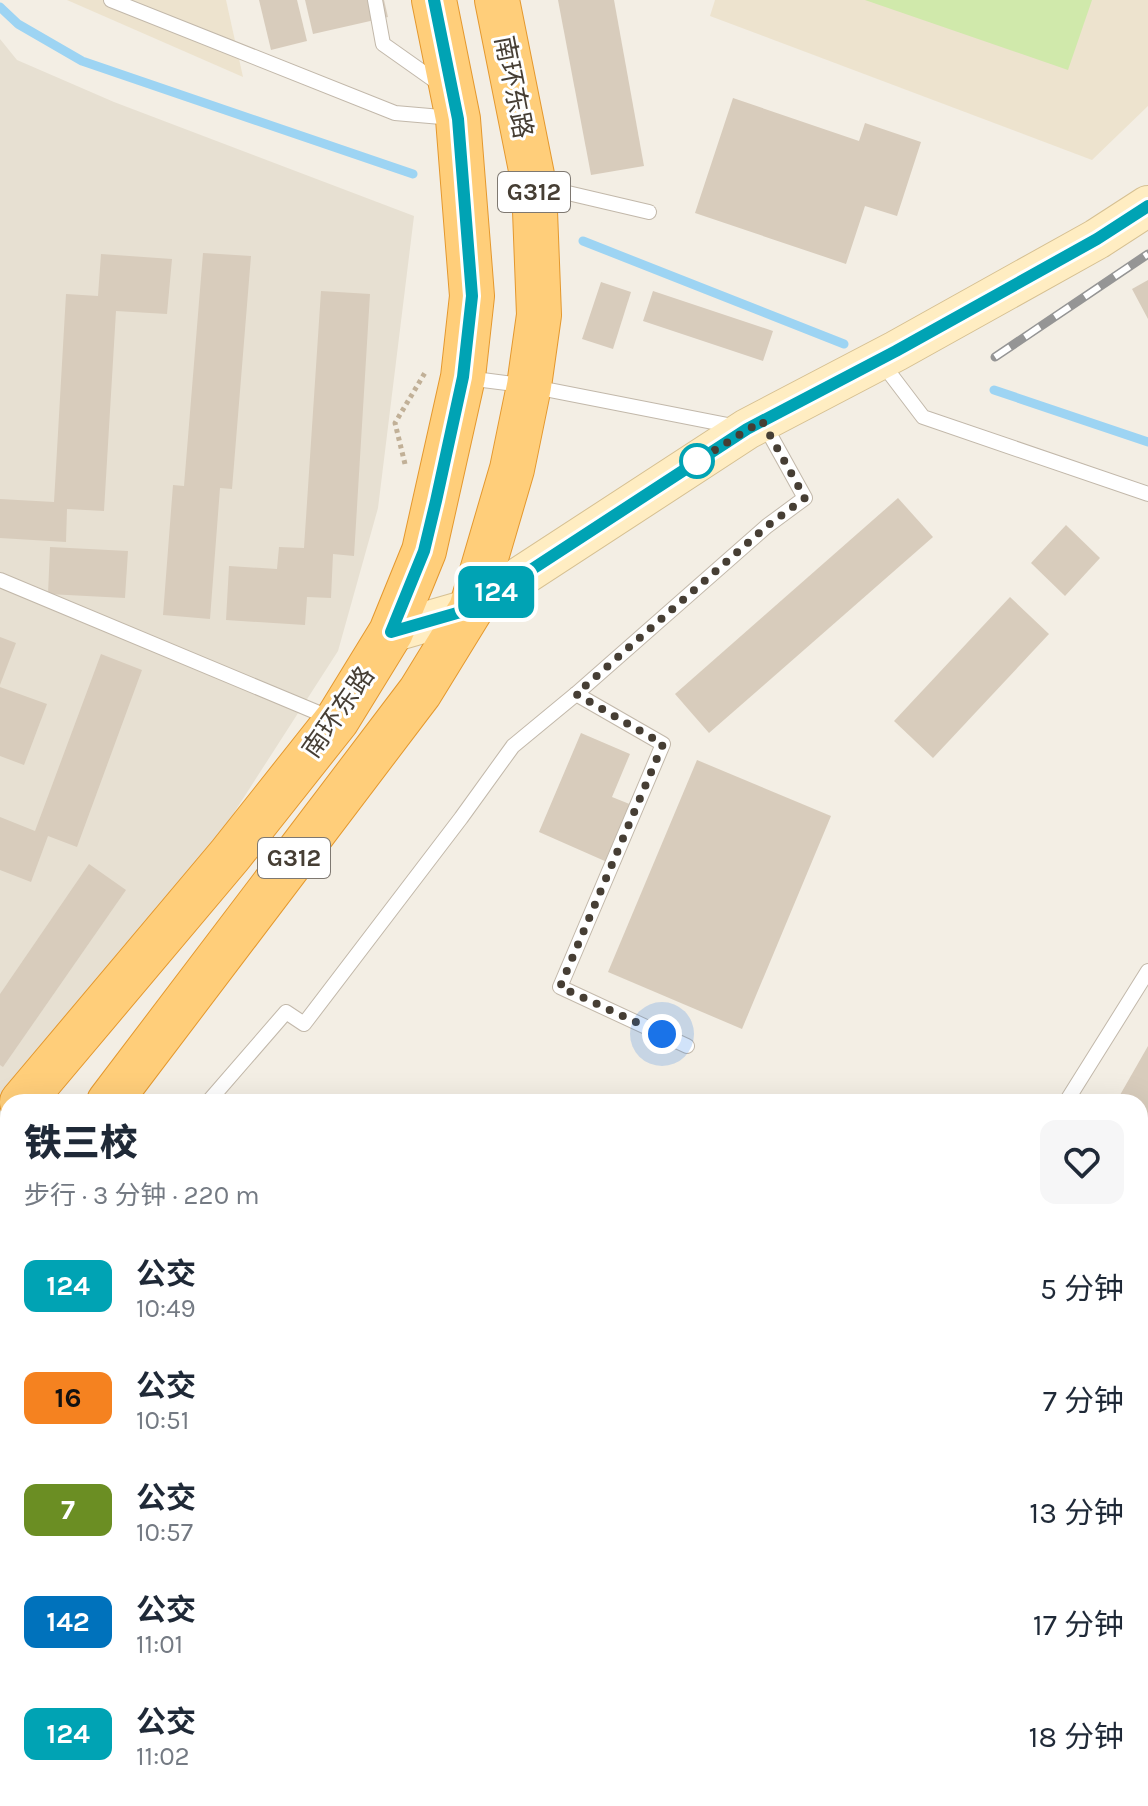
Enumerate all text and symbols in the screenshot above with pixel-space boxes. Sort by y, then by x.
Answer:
street label: 南环东路 [488,33,539,141]
road number: G312 [498,172,570,212]
unlabelled marker [680,444,714,478]
line badge: 124 [450,566,542,618]
text: 124 [474,575,518,608]
street label: 南环东路 [296,661,381,764]
road number: G312 [258,838,330,878]
your location [642,1014,682,1054]
button: heart [1040,1120,1124,1204]
text: 铁三校 [24,1121,138,1166]
text: 步行 · 3 分钟 · 220 m [24,1180,260,1211]
text: 公交 [136,1256,196,1292]
text: 124 [46,1269,90,1302]
text: 5 分钟 [1040,1271,1124,1307]
text: 10:49 [136,1293,196,1324]
text: 公交 [136,1368,196,1404]
text: 16 [55,1381,81,1414]
text: 7 分钟 [1043,1383,1124,1419]
text: 10:51 [136,1405,189,1436]
text: 公交 [136,1480,196,1516]
text: 7 [61,1493,75,1526]
text: 13 分钟 [1029,1495,1124,1531]
text: 10:57 [136,1517,193,1548]
text: 公交 [136,1592,196,1628]
text: 142 [46,1605,90,1638]
text: 17 分钟 [1033,1607,1124,1643]
text: 11:01 [136,1629,183,1660]
text: 公交 [136,1704,196,1740]
text: 124 [46,1717,90,1750]
text: 18 分钟 [1029,1719,1124,1755]
text: 11:02 [136,1741,190,1772]

